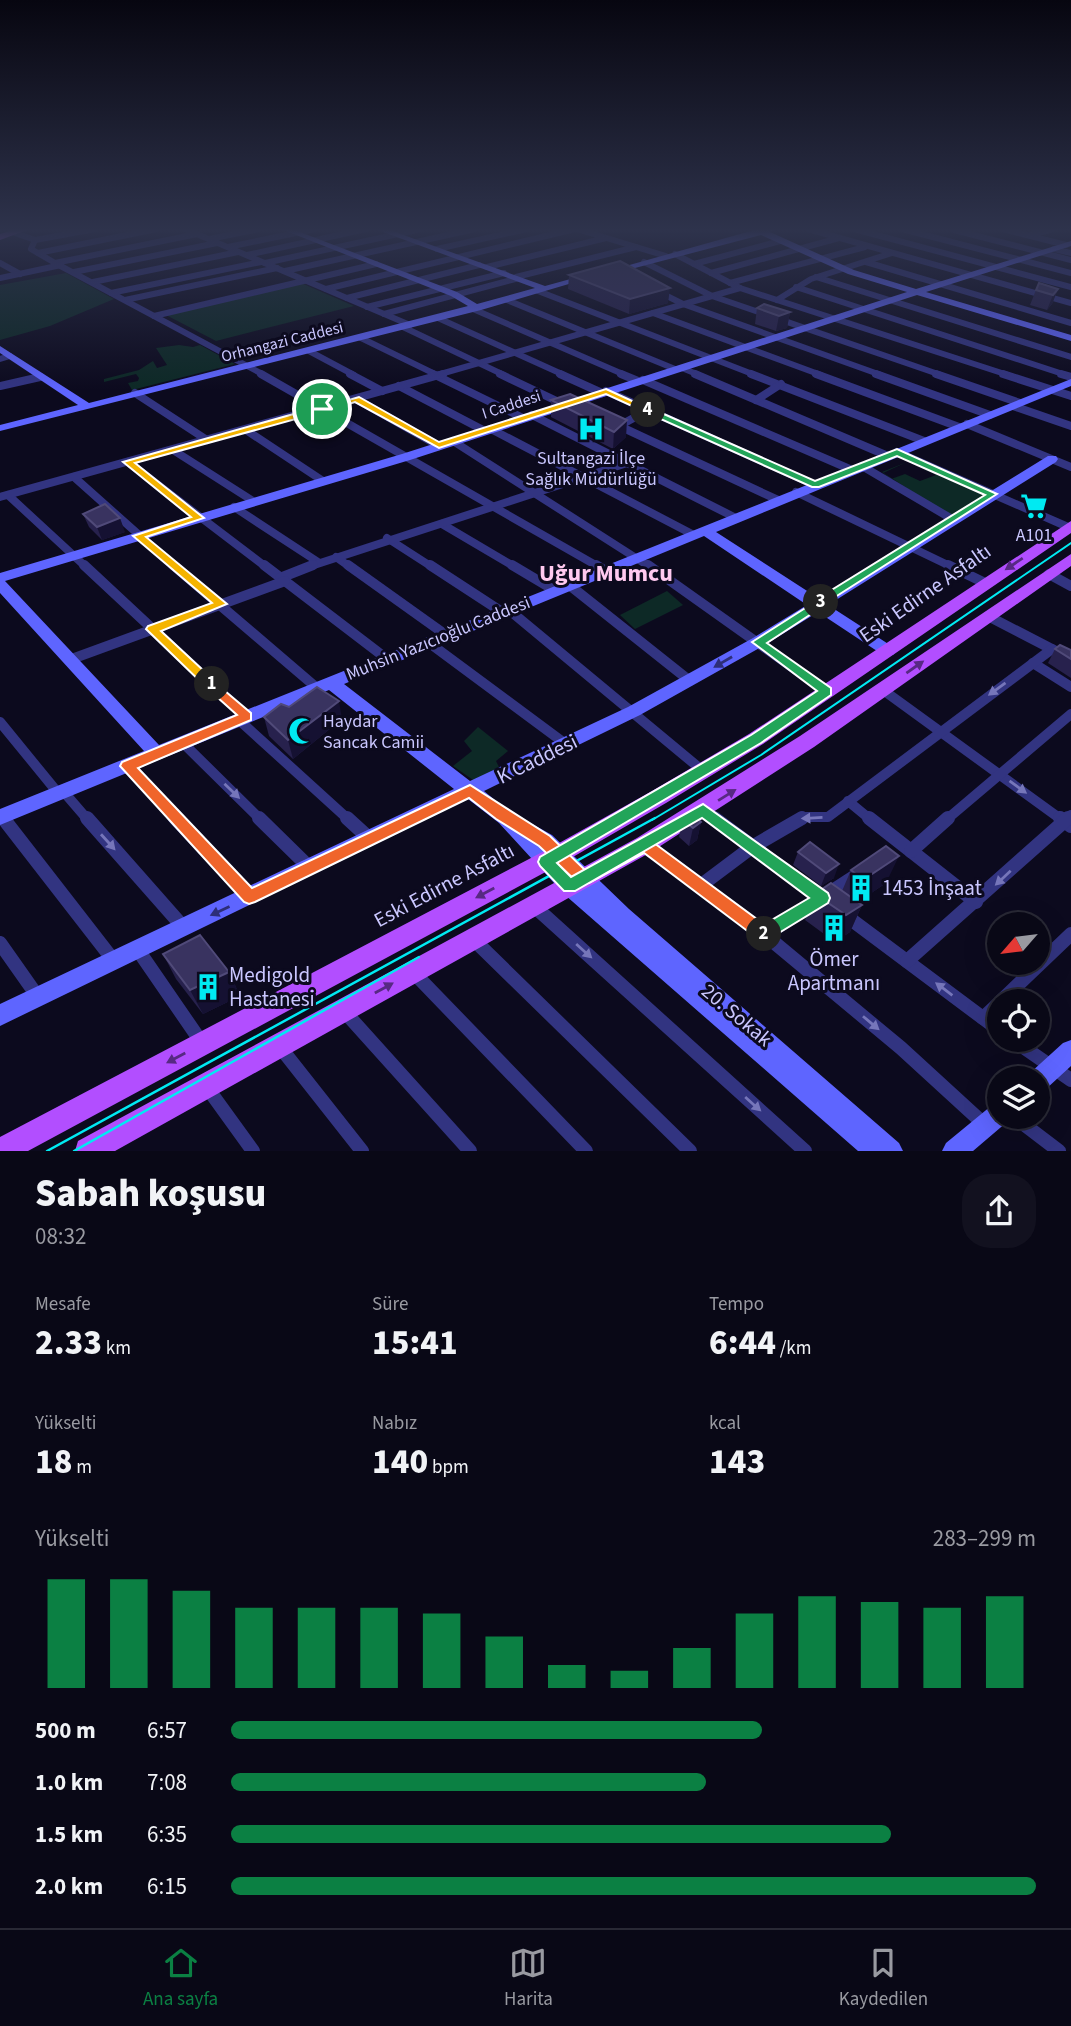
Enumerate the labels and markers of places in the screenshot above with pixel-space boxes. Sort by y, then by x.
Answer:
pin [292,379,352,439]
pin: 4 [630,392,666,428]
hospital icon: Sultangazi İlçe Sağlık Müdürlüğü [576,414,606,444]
place label: Sultangazi İlçe Sağlık Müdürlüğü [525,446,657,492]
supermarket icon: A101 [1019,491,1049,521]
place label: A101 [1016,523,1052,548]
pin: 3 [804,584,838,620]
pin: 1 [194,666,230,702]
place label: Haydar Sancak Camii [323,709,424,755]
mosque icon: Haydar Sancak Camii [287,716,317,746]
building icon: 1453 İnşaat [846,873,876,903]
place label: 1453 İnşaat [882,873,982,903]
building icon: Ömer Apartmanı [819,913,849,943]
pin: 2 [746,916,782,951]
place label: Ömer Apartmanı [788,944,880,998]
place label: Medigold Hastanesi [229,960,315,1014]
building icon: Medigold Hastanesi [193,972,223,1002]

